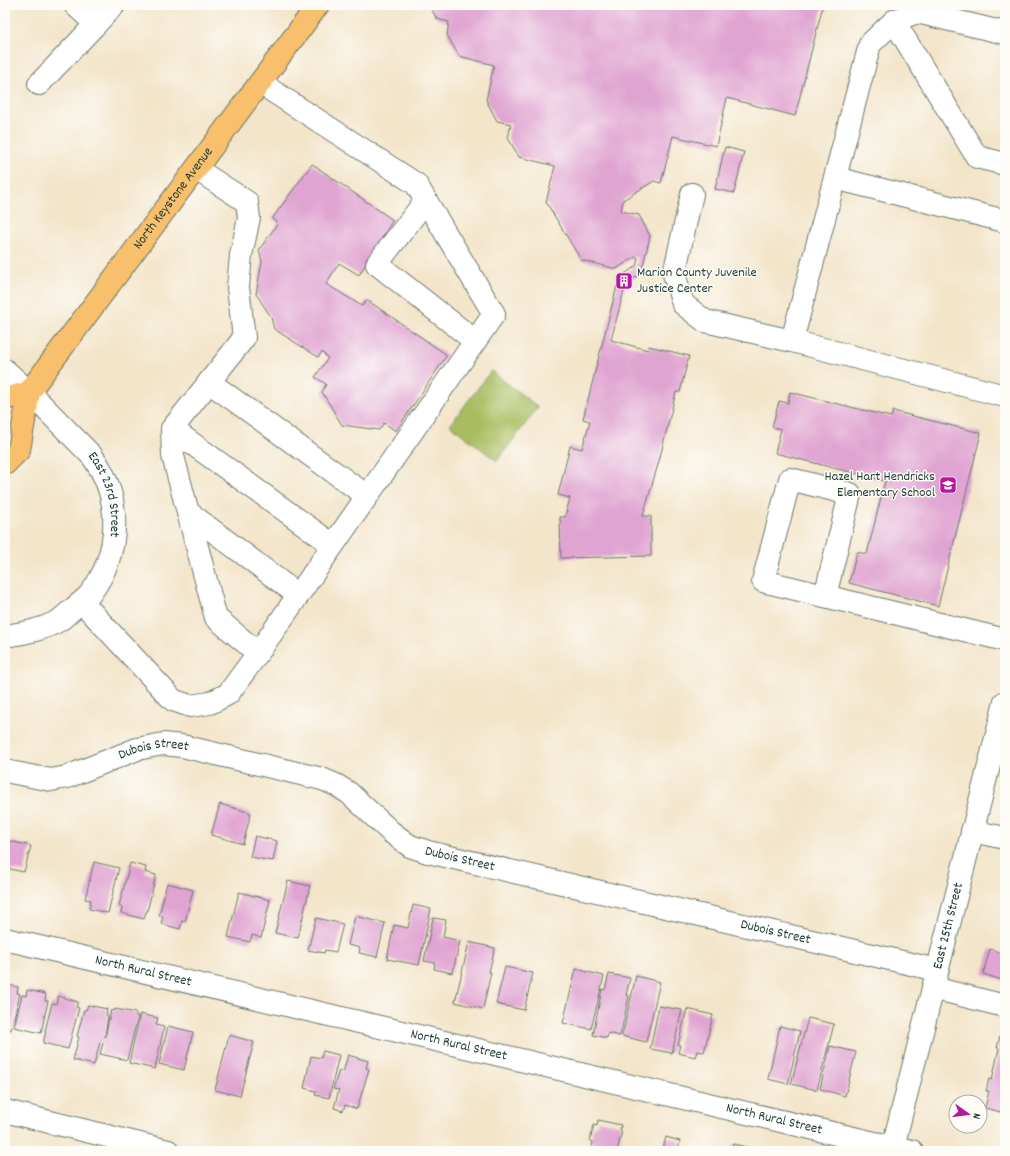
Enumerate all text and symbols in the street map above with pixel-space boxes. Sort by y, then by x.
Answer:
street label: North Keystone Avenue [129,143,218,254]
place label: Marion County Juvenile Justice Center [637,263,757,299]
building icon: Marion County Juvenile Justice Center [614,271,634,291]
street label: East 23rd Street [82,448,124,538]
place label: Hazel Hart Hendricks Elementary School [825,467,936,503]
school or university icon: Hazel Hart Hendricks Elementary School [938,475,958,495]
street label: Dubois Street [115,734,191,765]
street label: Dubois Street [423,842,497,877]
street label: East 25th Street [928,881,969,971]
street label: Dubois Street [738,915,812,950]
street label: North Rural Street [93,950,193,992]
street label: North Rural Street [408,1024,509,1066]
north arrow [948,1094,988,1134]
street label: North Rural Street [724,1098,824,1140]
text: N [967,1111,984,1121]

